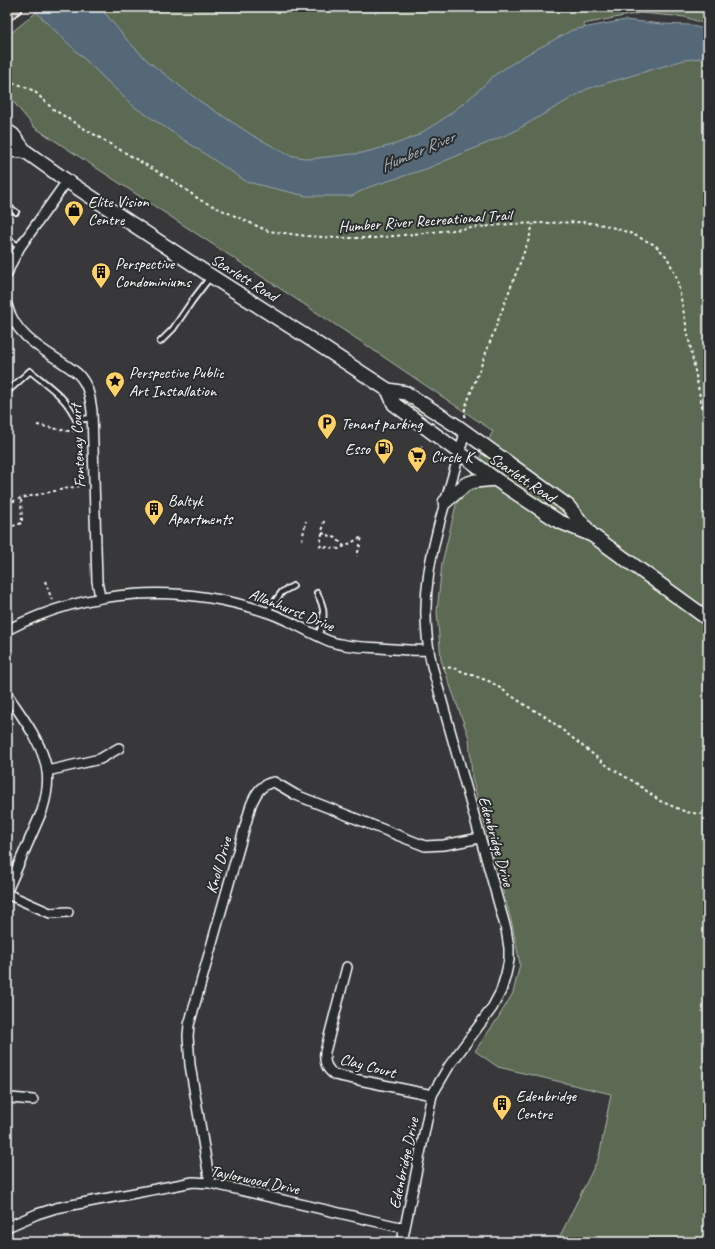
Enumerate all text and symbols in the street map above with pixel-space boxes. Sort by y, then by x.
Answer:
water label: Humber River [377,125,460,176]
place label: Elite Vision Centre [88,192,149,230]
shop icon: Elite Vision Centre [63,199,85,227]
street label: Humber River Recreational Trail [338,205,516,237]
street label: Scarlett Road [207,249,284,308]
place label: Perspective Condominiums [115,254,192,292]
building icon: Perspective Condominiums [90,261,112,289]
place label: Perspective Public Art Installation [129,363,225,401]
place icon: Perspective Public Art Installation [104,370,126,398]
street label: Fontenay Court [66,401,90,488]
parking icon: Tenant parking [316,412,338,440]
place label: Tenant parking [341,414,423,434]
fuel station icon: Esso [373,437,395,465]
place label: Esso [345,439,371,459]
supermarket icon: Circle K [406,445,428,473]
place label: Circle K [431,447,476,467]
street label: Scarlett Road [486,448,562,509]
place label: Baltyk Apartments [168,491,234,529]
building icon: Baltyk Apartments [143,498,165,526]
street label: Allanhurst Drive [246,584,339,637]
street label: Edenbridge Drive [474,794,519,890]
street label: Knoll Drive [201,833,237,896]
street label: Clay Court [338,1049,399,1083]
place label: Edenbridge Centre [516,1086,578,1124]
building icon: Edenbridge Centre [491,1093,513,1121]
street label: Edenbridge Drive [385,1114,424,1211]
street label: Taylorwood Drive [209,1161,303,1200]

